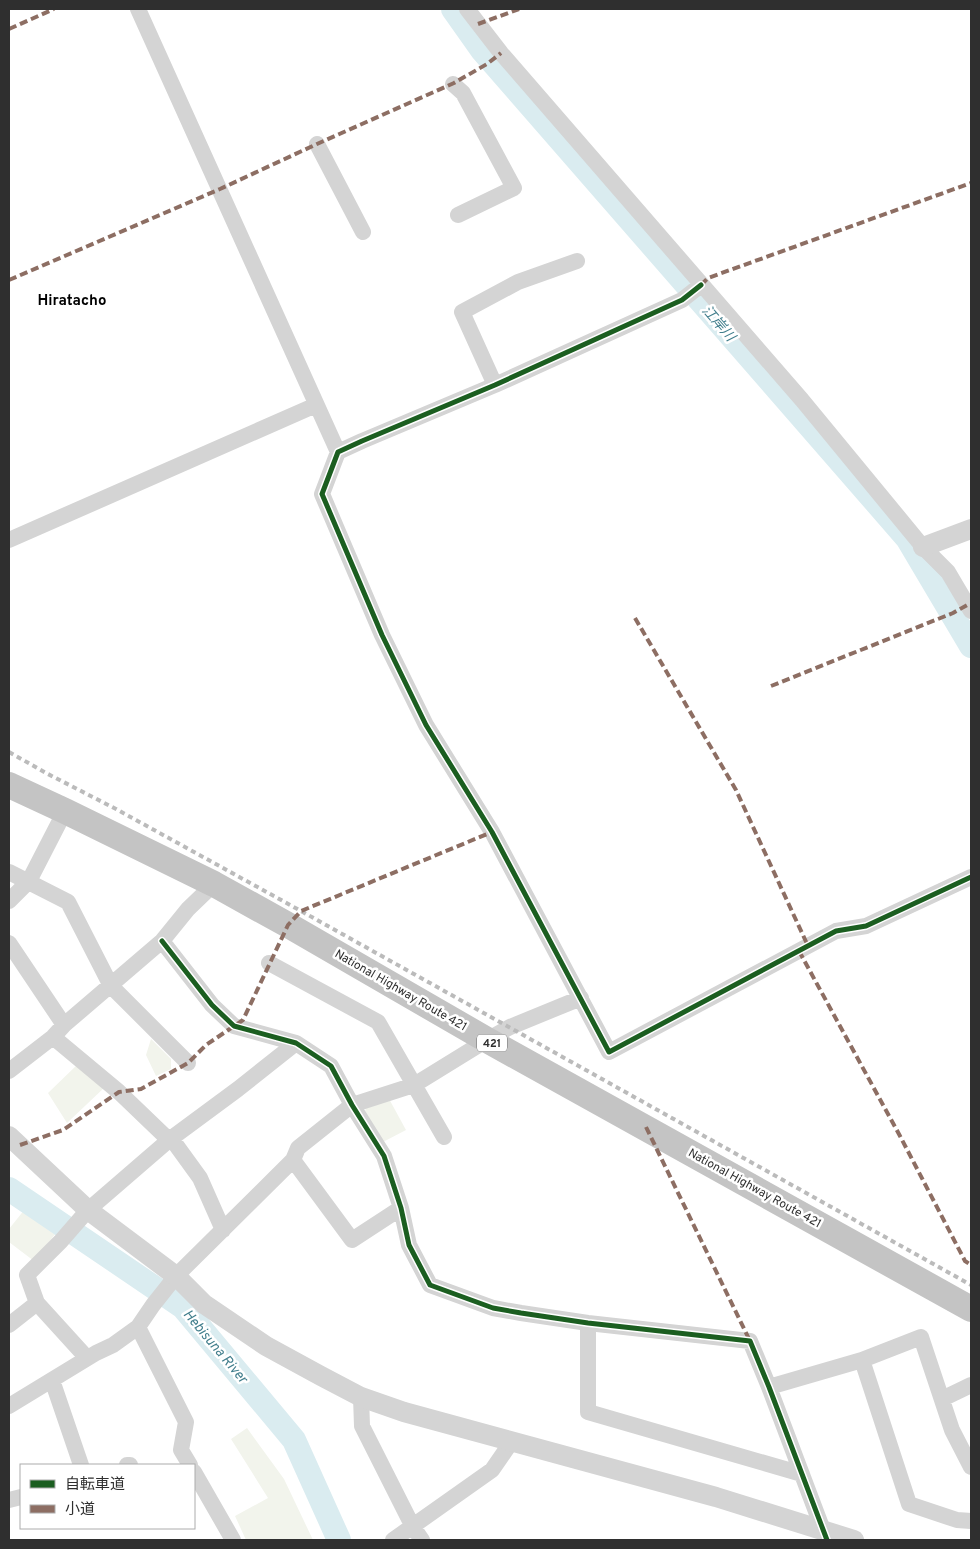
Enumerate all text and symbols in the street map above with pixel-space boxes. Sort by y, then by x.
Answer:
district label: Hiratacho [37,292,107,311]
water label: 江岸川 [698,303,739,347]
street label: National Highway Route 421 [331,946,470,1035]
road number: 421 [477,1034,507,1052]
street label: National Highway Route 421 [685,1145,824,1232]
water label: Hebisuna River [179,1307,252,1389]
legend [20,1464,195,1529]
text: 自転車道 [65,1476,125,1495]
text: 小道 [65,1501,95,1520]

